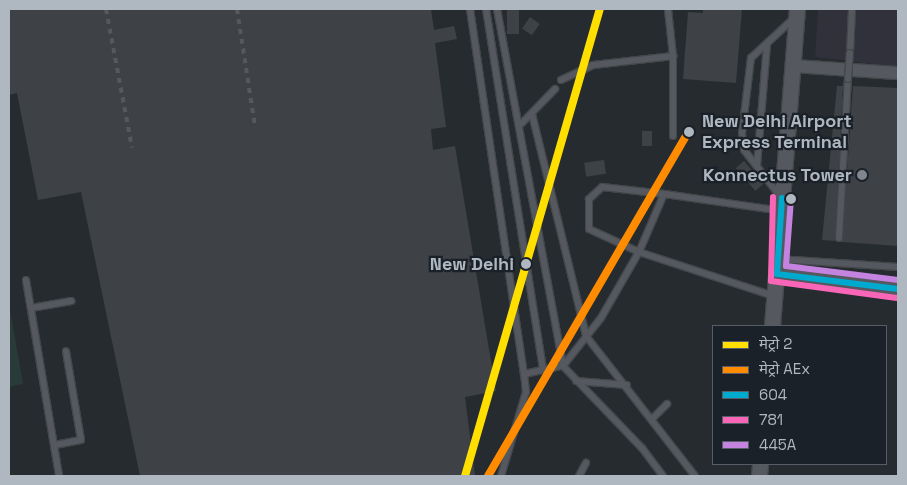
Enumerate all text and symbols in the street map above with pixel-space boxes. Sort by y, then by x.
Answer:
place label: New Delhi Airport Express Terminal [702,111,852,154]
marker: New Delhi Airport Express Terminal [680,123,698,141]
place label: Konnectus Tower [702,164,852,186]
marker: Konnectus Tower [856,169,868,181]
unlabelled marker [786,194,796,204]
place label: New Delhi [430,253,514,275]
marker: New Delhi [517,255,535,273]
legend [712,325,887,465]
text: मेट्रो 2 [759,334,792,353]
text: मेट्रो AEx [759,359,810,378]
text: 604 [759,385,787,404]
text: 781 [759,410,783,429]
text: 445A [759,435,796,454]

